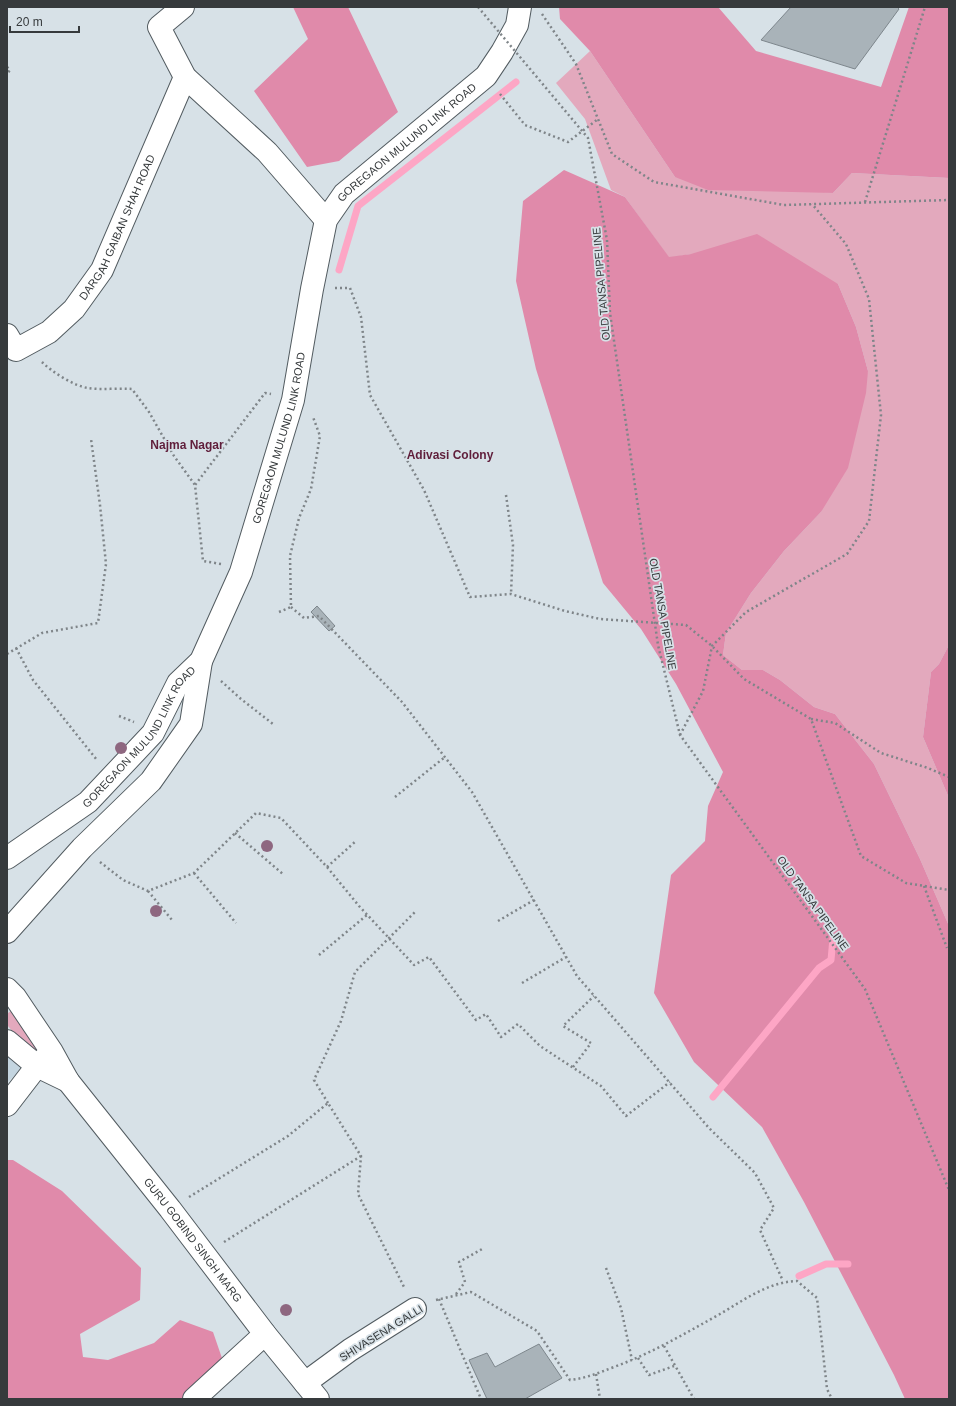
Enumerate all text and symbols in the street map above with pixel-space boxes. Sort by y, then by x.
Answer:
scale bar [10,8,79,34]
text: 20 m [16,15,43,29]
street label: GOREGAON MULUND LINK ROAD [335,81,478,204]
street label: DARGAH GAIBAN SHAH ROAD [77,153,157,302]
street label: OLD TANSA PIPELINE [590,227,612,341]
street label: GOREGAON MULUND LINK ROAD [250,351,307,525]
district label: Najma Nagar [150,438,224,452]
district label: Adivasi Colony [407,448,494,462]
street label: OLD TANSA PIPELINE [647,557,679,671]
street label: GOREGAON MULUND LINK ROAD [80,664,198,810]
street label: OLD TANSA PIPELINE [775,854,851,952]
street label: GURU GOBIND SINGH MARG [142,1176,244,1304]
street label: SHIVASENA GALLI [337,1303,425,1363]

